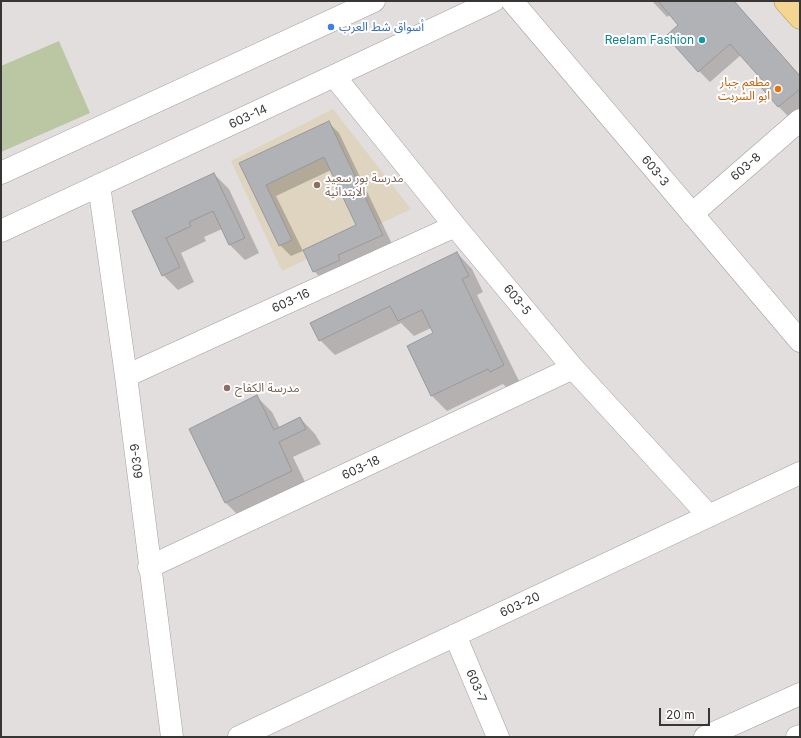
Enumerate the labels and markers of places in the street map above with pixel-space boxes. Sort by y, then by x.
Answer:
place label: أسواق شط العرب [339,20,424,34]
marker: أسواق شط العرب [326,22,336,32]
place label: Reelam Fashion [605,33,694,47]
marker: Reelam Fashion [697,35,707,45]
place label: مطعم جبار ابو الشربت [718,75,770,103]
marker: مطعم جبار ابو الشربت [773,84,783,94]
place label: مدرسة بور سعيد الابتدائية [325,171,404,199]
marker: مدرسة بور سعيد الابتدائية [312,180,322,190]
place label: مدرسة الكفاح [235,381,300,395]
marker: مدرسة الكفاح [222,383,232,393]

